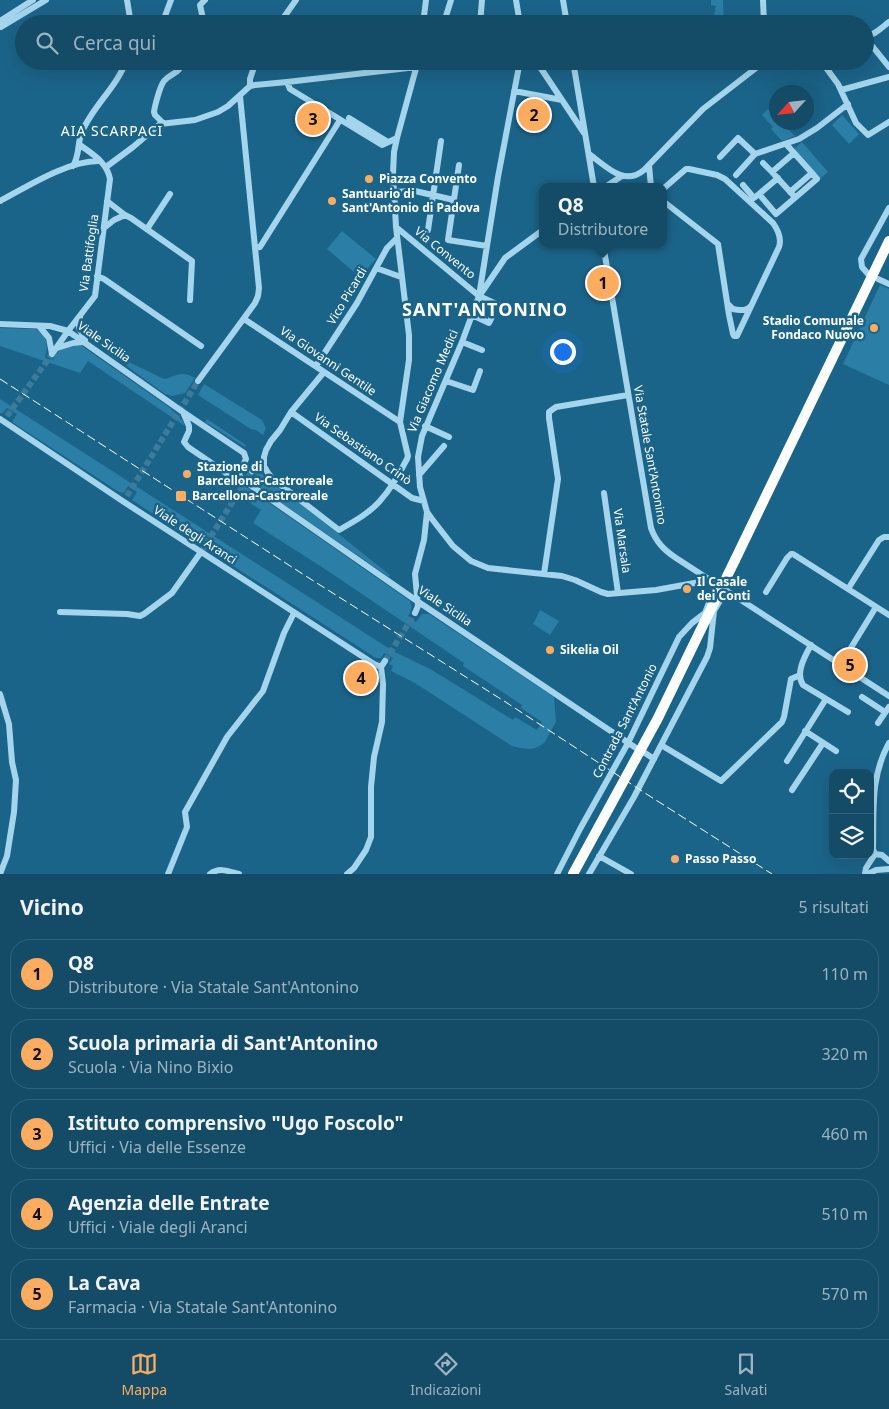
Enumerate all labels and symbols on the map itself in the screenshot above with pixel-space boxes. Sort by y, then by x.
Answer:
north arrow [769,85,814,130]
pin: 2 [518,96,550,134]
pin: 3 [297,100,329,138]
district label: AIA SCARPACI [61,121,163,140]
place label: Piazza Convento [379,170,477,187]
marker: Piazza Convento [363,173,375,185]
place label: Santuario di Sant'Antonio di Padova [342,185,480,216]
marker: Santuario di Sant'Antonio di Padova [326,195,338,207]
street label: Via Battifoglia [75,213,102,293]
street label: Via Convento [411,223,480,283]
street label: Vico Picardi [323,264,370,328]
pin: 1 [587,264,619,302]
district label: SANT'ANTONINO [402,297,568,321]
place label: Stadio Comunale Fondaco Nuovo [763,312,864,343]
street label: Viale Sicilia [74,317,134,366]
street label: Via Giovanni Gentile [277,322,380,399]
marker: Stadio Comunale Fondaco Nuovo [868,322,880,334]
street label: Via Giacomo Medici [403,327,462,435]
your location [550,339,576,365]
street label: Via Statale Sant'Antonino [630,384,671,526]
street label: Via Sebastiano Crinò [311,408,416,489]
place label: Stazione di Barcellona-Castroreale [197,458,333,489]
marker: Stazione di Barcellona-Castroreale [181,468,193,480]
place label: Barcellona-Castroreale [192,487,328,504]
marker: Barcellona-Castroreale [174,489,188,503]
street label: Viale degli Aranci [150,501,240,568]
street label: Via Marsala [610,508,635,574]
place label: Il Casale dei Conti [697,573,750,604]
street label: Viale Sicilia [415,581,476,630]
marker: Il Casale dei Conti [681,583,693,595]
place label: Sikelia Oil [560,641,619,658]
marker: Sikelia Oil [544,644,556,656]
pin: 5 [834,646,866,684]
pin: 4 [345,659,377,697]
street label: Contrada Sant'Antonio [588,660,661,781]
place label: Passo Passo [685,850,757,867]
marker: Passo Passo [669,853,681,865]

